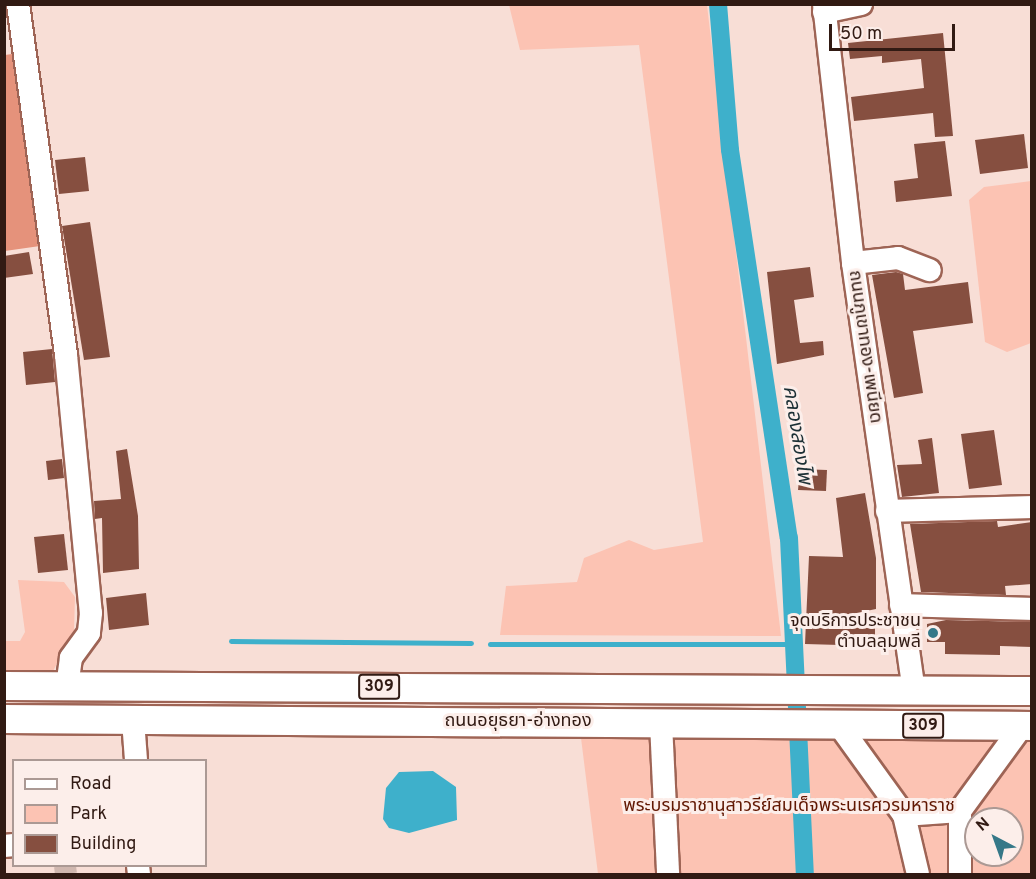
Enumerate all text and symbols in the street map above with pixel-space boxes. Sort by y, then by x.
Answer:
scale bar [832,12,958,50]
text: 50 m [840,23,882,46]
street label: ถนนภูเขาทอง-เพนียด [843,269,885,425]
water label: คลองสองไพ [776,384,816,486]
place label: จุดบริการประชาชน ตำบลลุมพลี [790,612,921,654]
marker: จุดบริการประชาชน ตำบลลุมพลี [926,626,940,640]
road number: 309 [358,674,400,700]
street label: ถนนอยุธยา-อ่างทอง [444,711,592,733]
road number: 309 [902,713,944,739]
legend [12,759,207,867]
text: Road [70,773,112,796]
park label: พระบรมราชานุสาวรีย์สมเด็จพระนเรศวรมหาราช [623,796,955,818]
text: Park [70,803,107,826]
north arrow [964,807,1024,867]
text: N [973,814,994,836]
text: Building [70,833,136,856]

